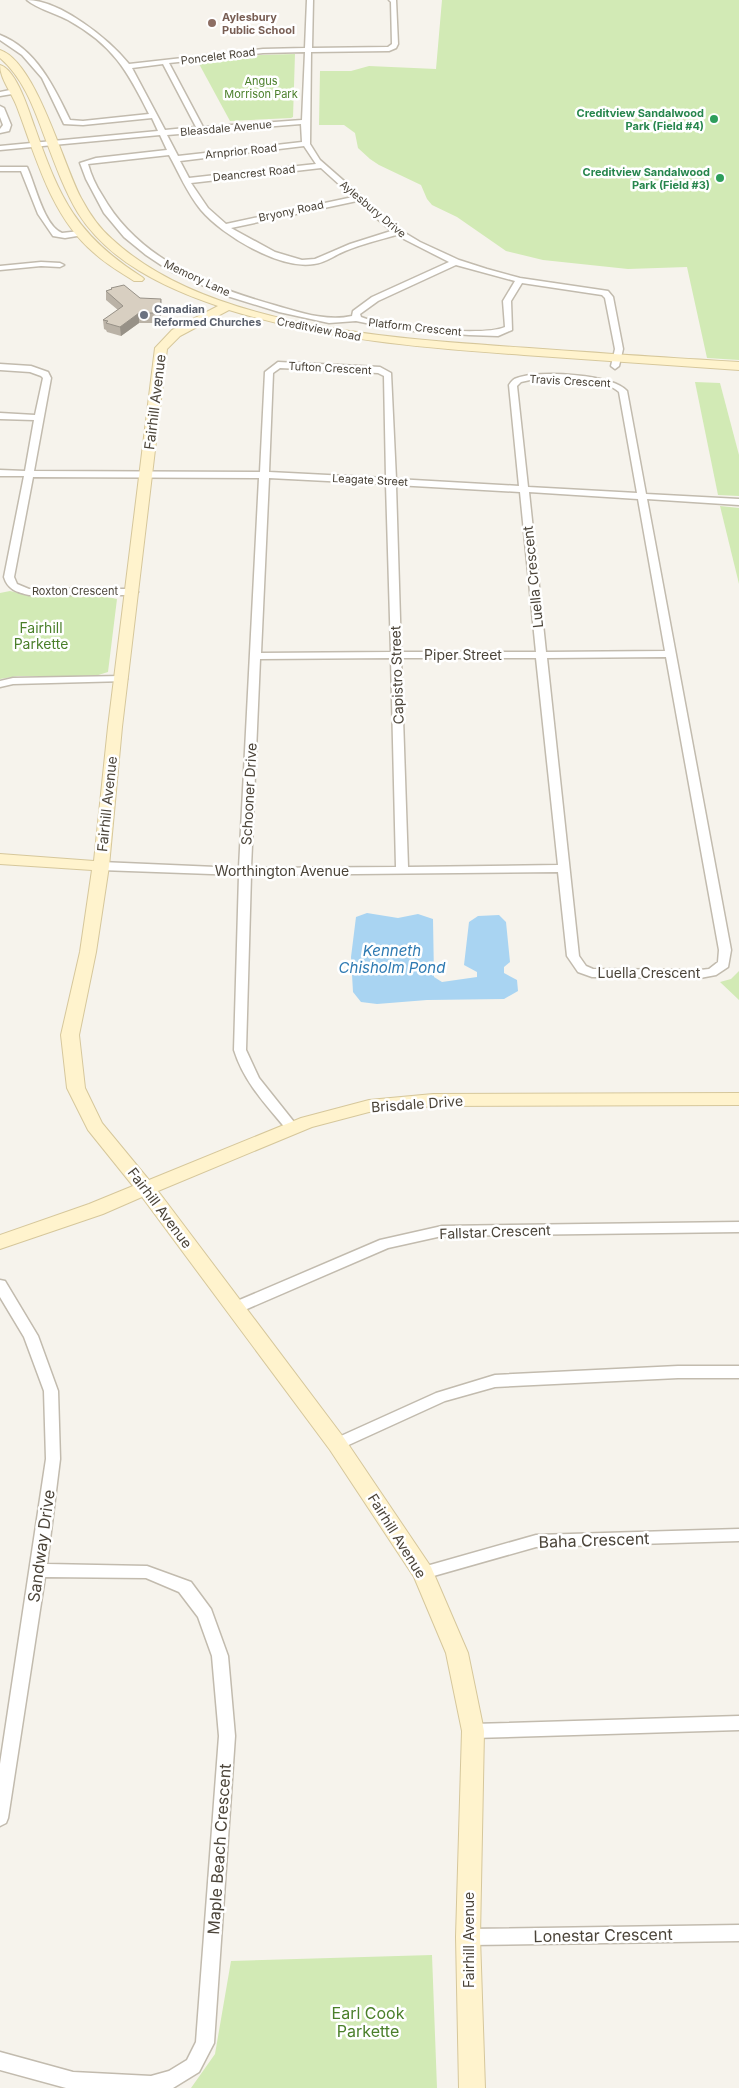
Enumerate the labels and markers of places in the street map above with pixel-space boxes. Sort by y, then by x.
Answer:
place label: Aylesbury Public School [222,10,295,37]
marker: Aylesbury Public School [206,17,218,29]
place label: Creditview Sandalwood Park (Field #4) [577,106,704,133]
marker: Creditview Sandalwood Park (Field #4) [708,113,720,125]
place label: Creditview Sandalwood Park (Field #3) [583,165,710,192]
marker: Creditview Sandalwood Park (Field #3) [714,172,726,184]
place label: Canadian Reformed Churches [154,302,261,329]
marker: Canadian Reformed Churches [138,309,150,321]

